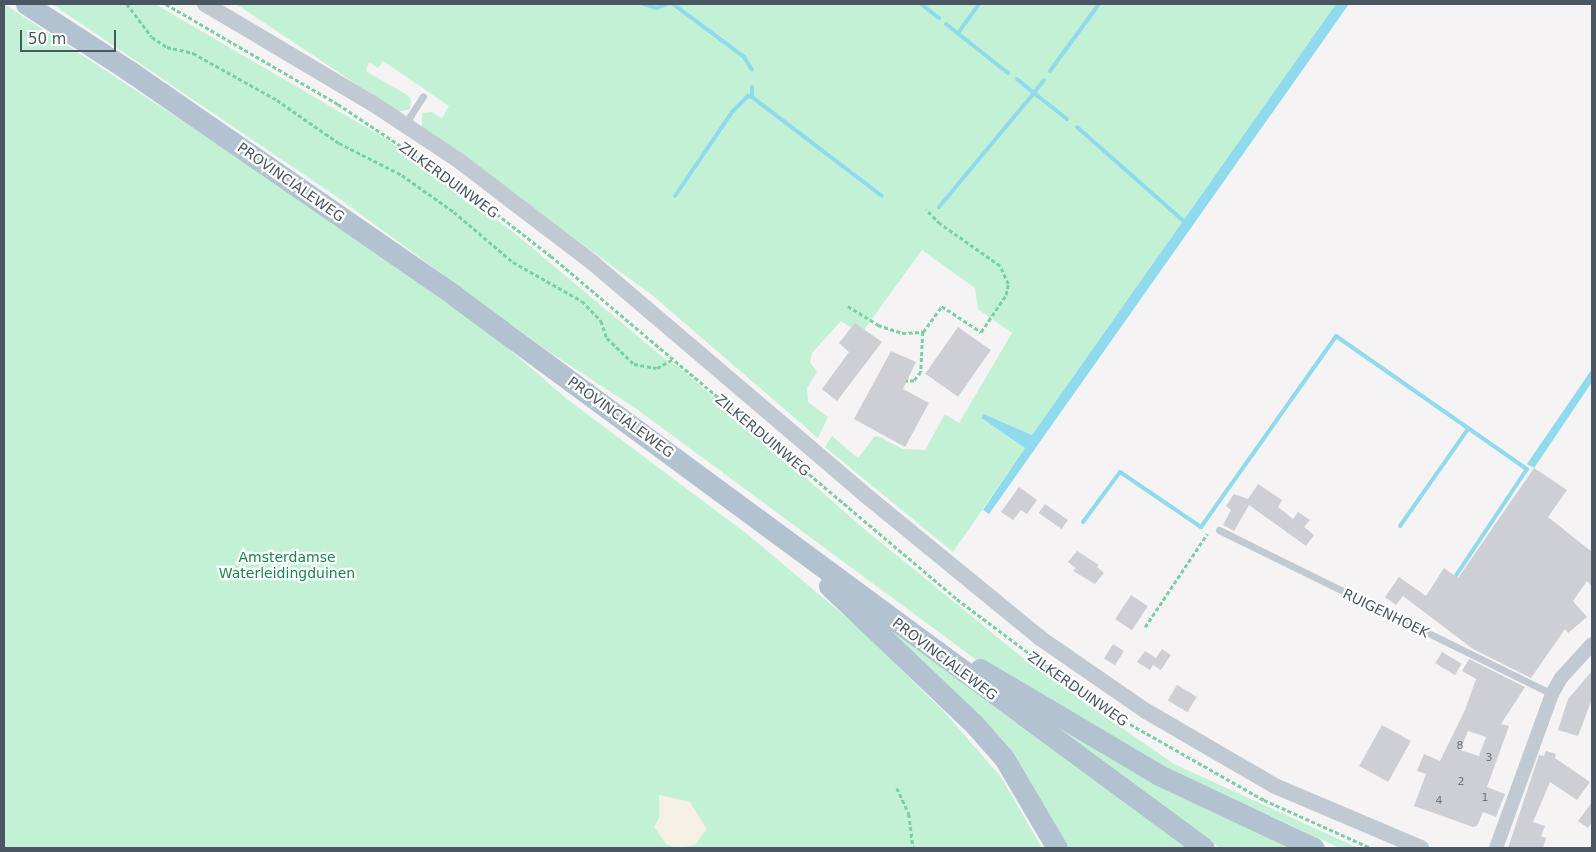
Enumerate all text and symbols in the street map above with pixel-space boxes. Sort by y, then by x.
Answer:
scale bar [22,20,119,52]
text: 50 m [28,30,66,48]
street label: ZILKERDUINWEG [396,138,502,222]
street label: PROVINCIALEWEG [234,139,348,225]
street label: PROVINCIALEWEG [565,373,677,461]
street label: ZILKERDUINWEG [712,390,814,480]
park label: Amsterdamse Waterleidingduinen [219,549,355,582]
street label: RUIGENHOEK [1340,585,1432,641]
street label: PROVINCIALEWEG [889,614,1001,704]
street label: ZILKERDUINWEG [1025,648,1131,730]
house number: 8 [1457,739,1463,753]
house number: 3 [1486,751,1492,765]
house number: 2 [1458,775,1464,789]
house number: 1 [1482,791,1488,805]
house number: 4 [1436,794,1442,808]

